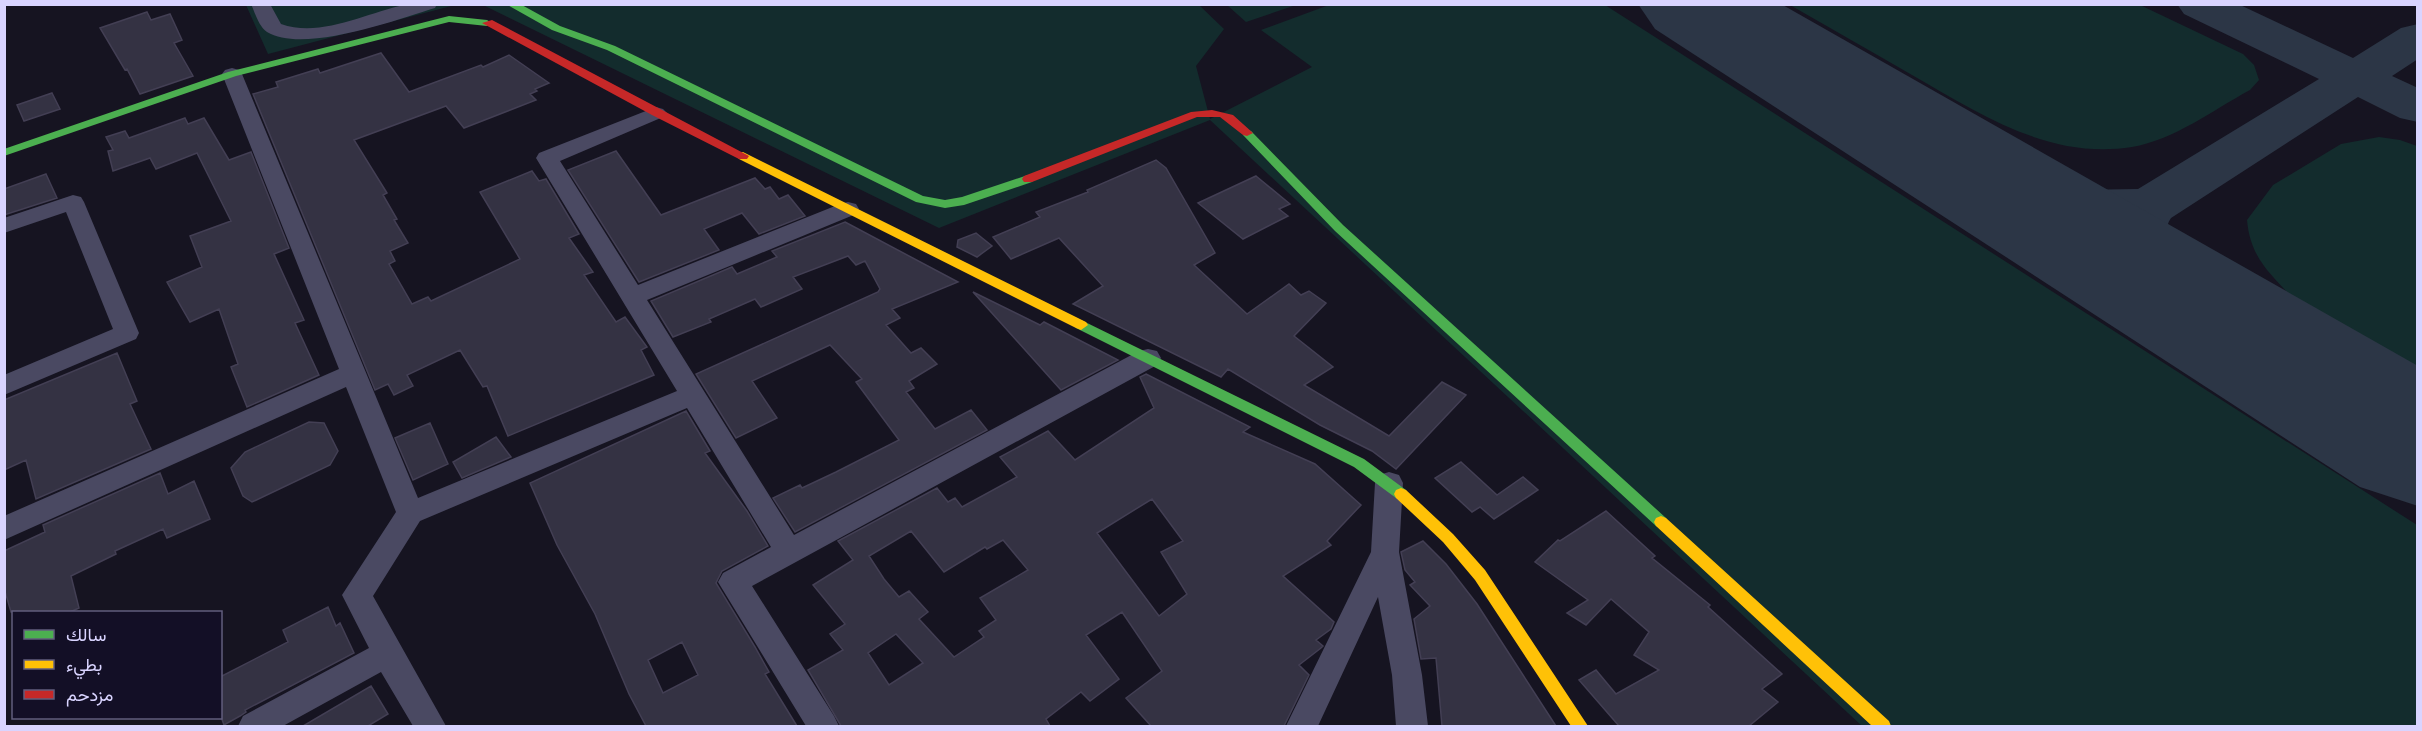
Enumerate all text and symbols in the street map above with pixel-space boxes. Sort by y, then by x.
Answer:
legend [12,611,222,719]
text: سالك [66,623,106,646]
text: بطيء [66,653,102,680]
text: مزدحم [66,683,113,707]

